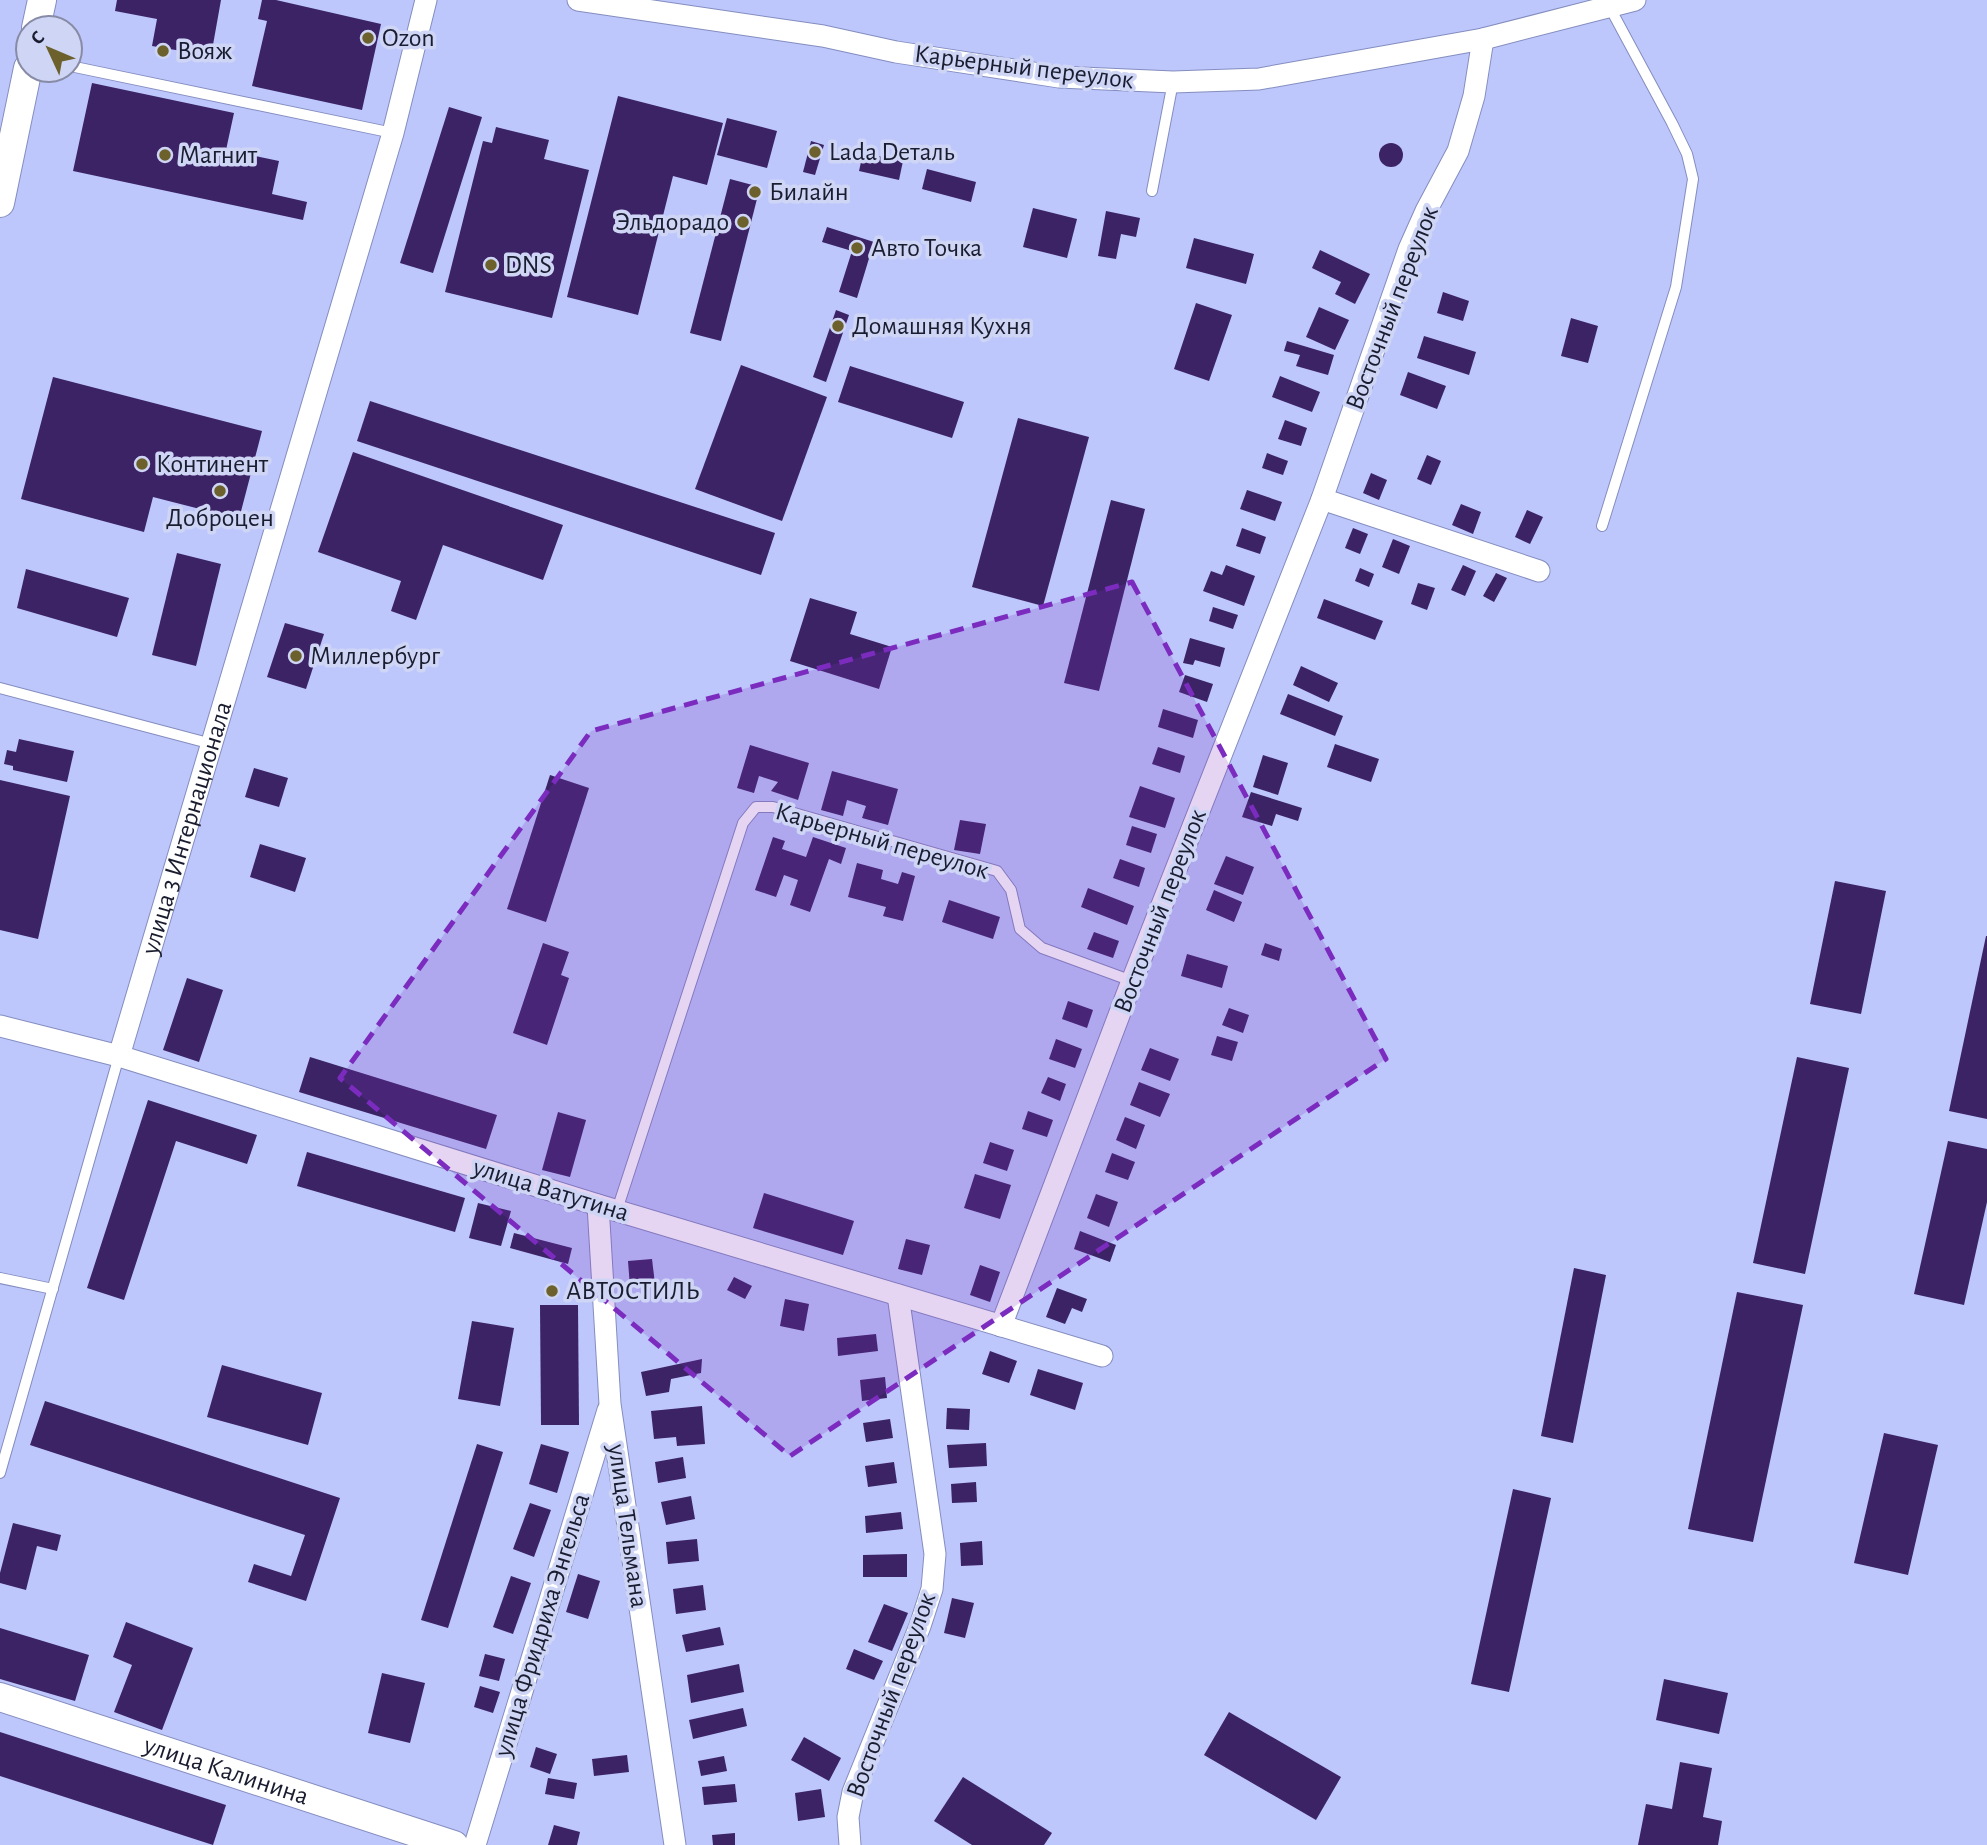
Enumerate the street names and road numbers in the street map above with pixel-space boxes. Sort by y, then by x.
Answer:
street label: Карьерный переулок [913,41,1135,93]
street label: Восточный переулок [1341,202,1443,414]
street label: улица 3 Интернационала [137,698,237,958]
street label: Карьерный переулок [772,798,992,884]
street label: Восточный переулок [1109,805,1211,1017]
street label: улица Ватутина [469,1154,632,1226]
street label: улица Тельмана [604,1442,652,1610]
street label: улица Фридриха Энгельса [489,1490,594,1761]
street label: Восточный переулок [842,1589,940,1801]
street label: улица Калинина [140,1732,312,1810]

